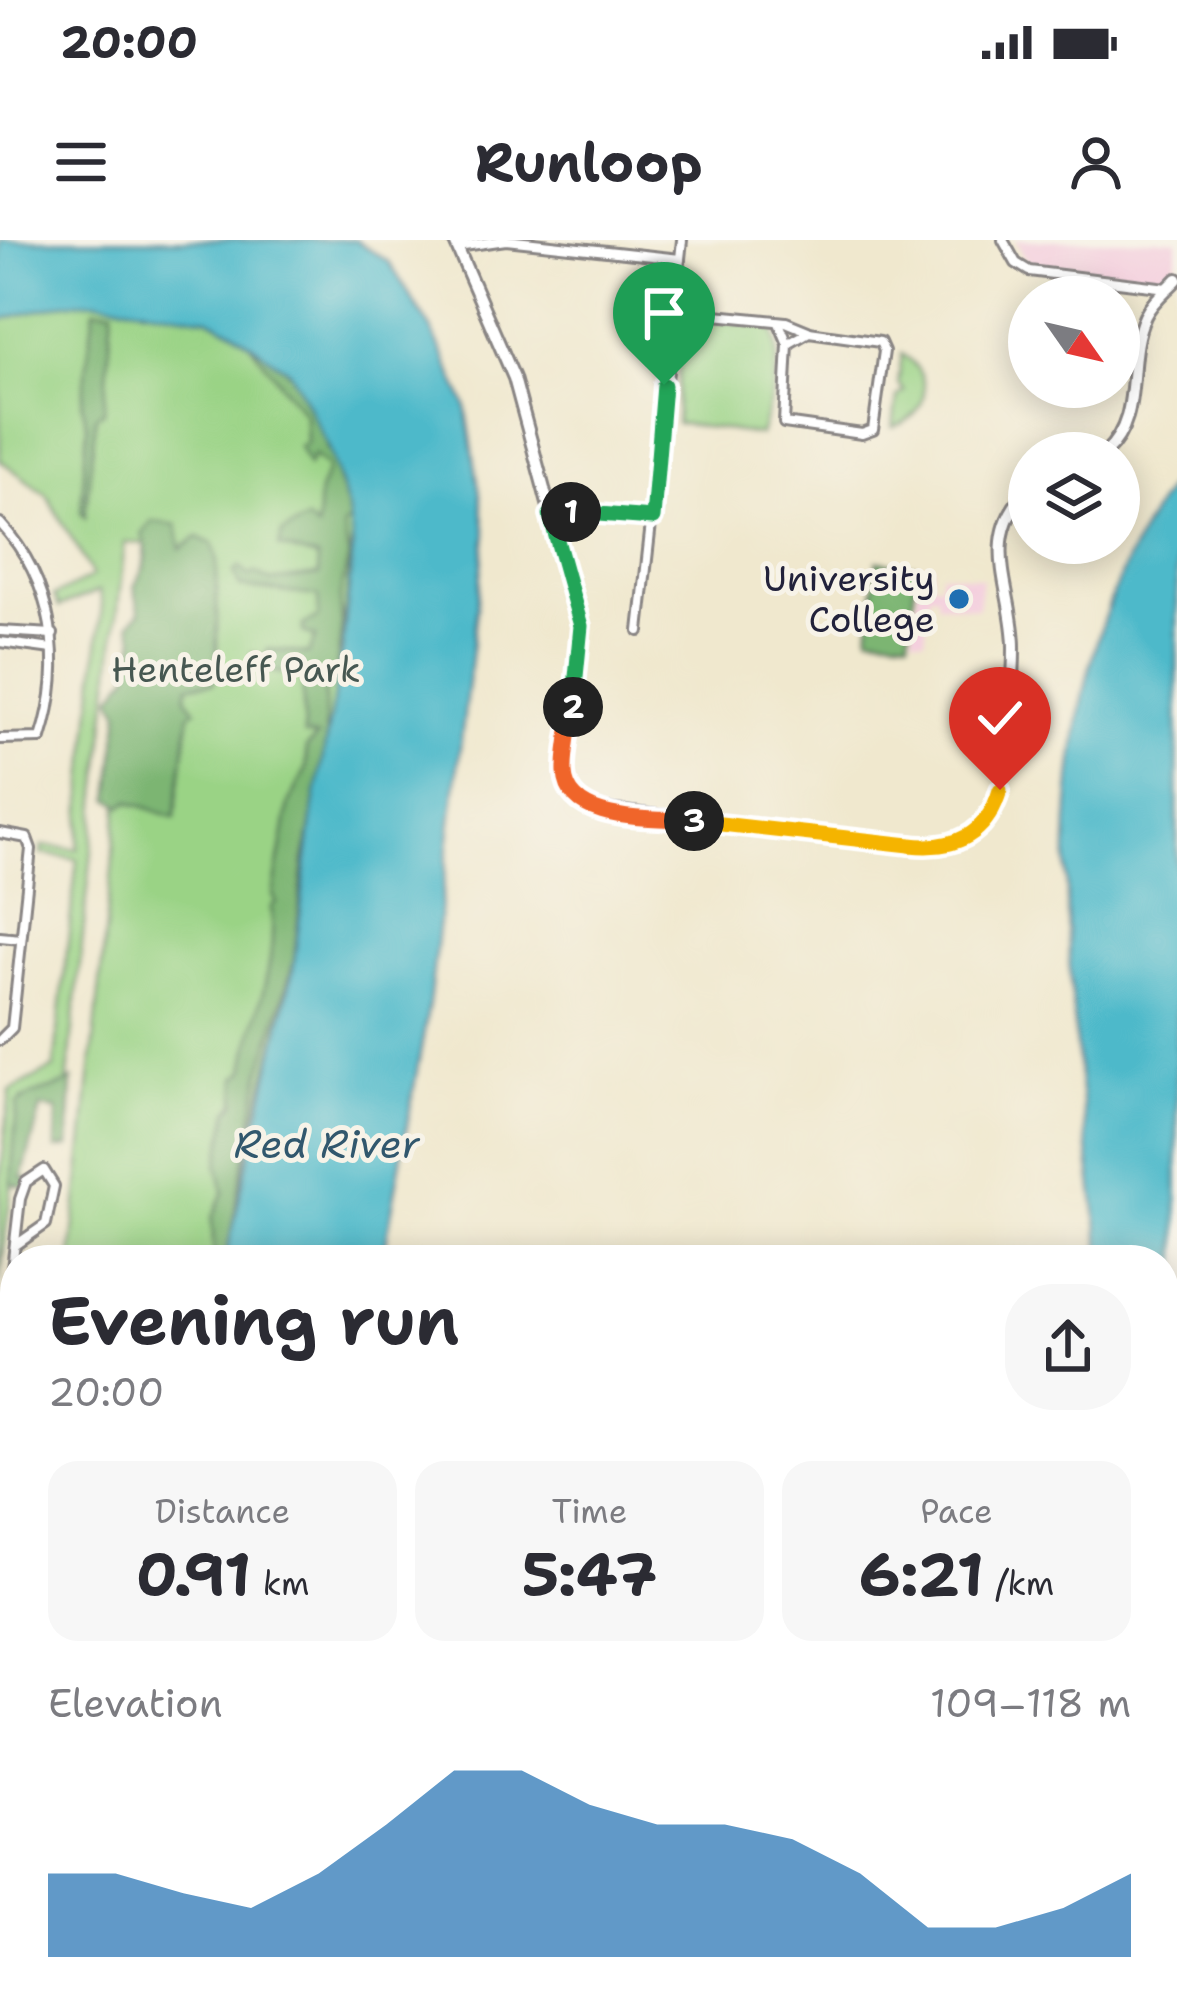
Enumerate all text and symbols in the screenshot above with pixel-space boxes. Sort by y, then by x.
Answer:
text: 20:00 [60,12,198,72]
text: Runloop [474,126,703,198]
icon: menu [48,129,114,195]
icon: person [1063,129,1129,195]
pin [613,262,715,385]
north arrow [1008,276,1140,408]
map controls [1008,276,1140,564]
icon: arrive [631,280,697,346]
button: layers [1008,432,1140,564]
pin: 1 [541,482,601,542]
text: 1 [563,489,579,534]
place label: University College [763,554,935,644]
marker: University College [946,586,972,612]
park label: Henteleff Park [111,645,361,694]
pin [949,667,1051,790]
pin: 2 [543,677,603,737]
text: 2 [561,684,585,729]
icon: check [967,685,1033,751]
pin: 3 [664,791,724,851]
text: 3 [682,798,706,843]
water label: Red River [234,1118,421,1170]
text: Evening run [48,1277,459,1365]
button: share [1005,1284,1131,1410]
text: 20:00 [48,1366,164,1418]
text: Distance [155,1489,290,1534]
text: Time [552,1489,627,1534]
text: Pace [920,1489,993,1534]
text: 0.91 [136,1534,251,1614]
text: 5:47 [522,1534,657,1614]
text: 6:21 [859,1534,984,1614]
text: km [251,1561,309,1606]
text: /km [984,1561,1054,1606]
text: Elevation [48,1677,223,1729]
text: 109–118 m [930,1677,1131,1729]

